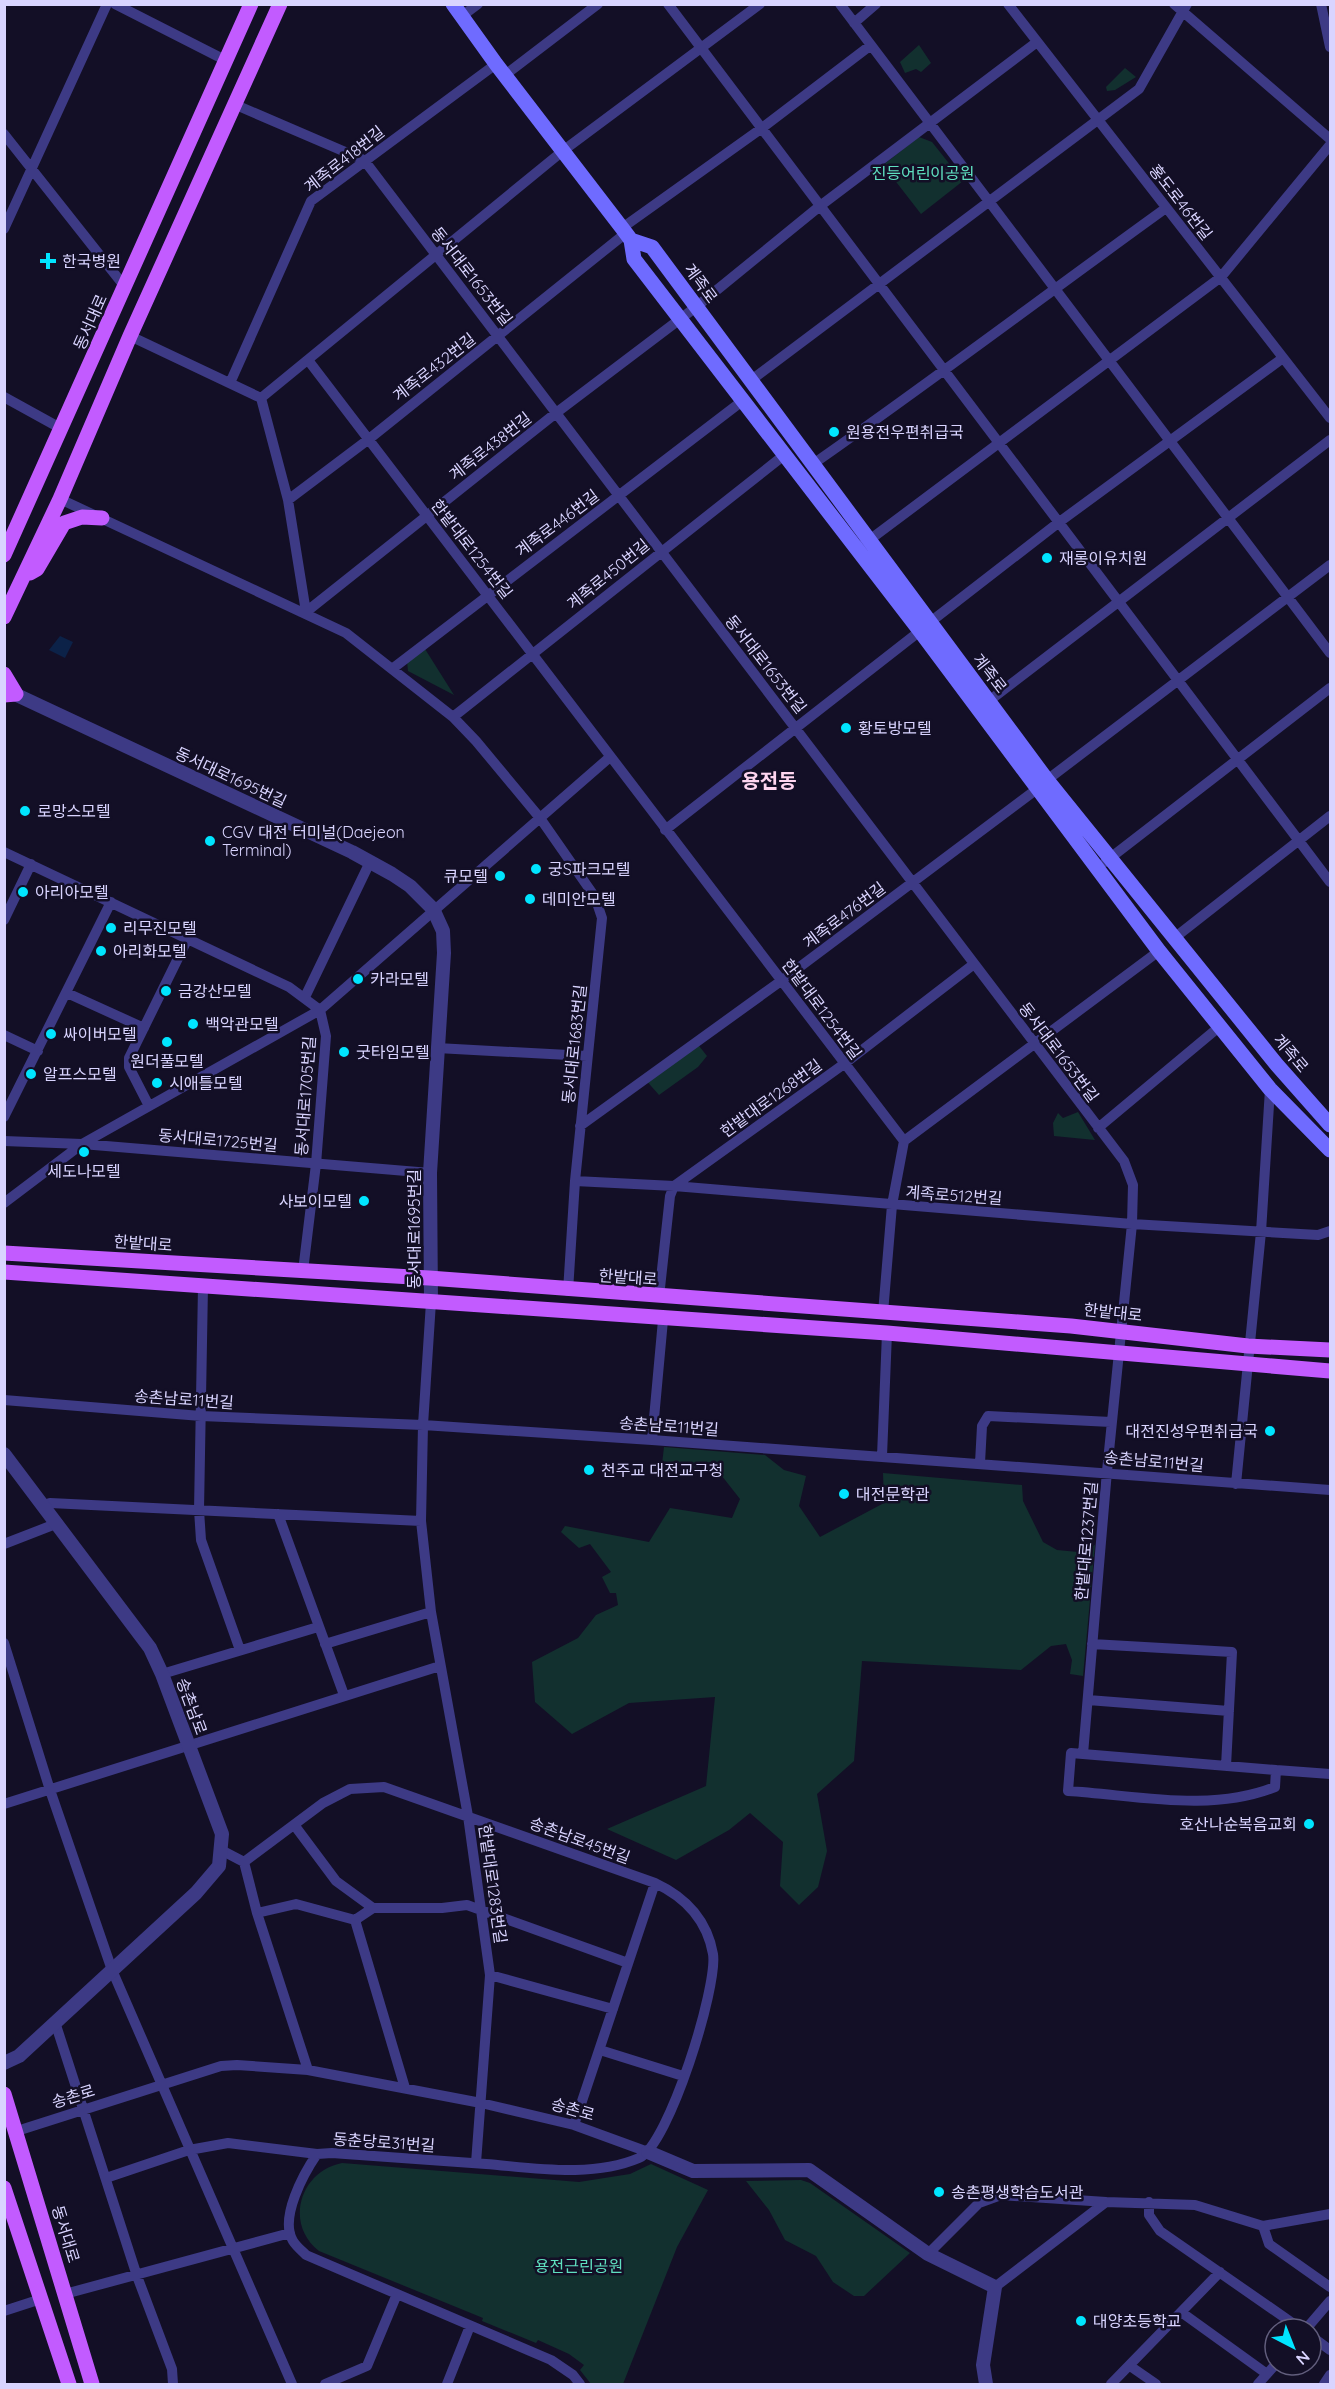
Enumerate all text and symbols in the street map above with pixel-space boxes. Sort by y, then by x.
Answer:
street label: 계족로418번길 [300,121,388,197]
street label: 홍도로46번길 [1145,160,1217,244]
park label: 진등어린이공원 [871,163,975,183]
street label: 동서대로1653번길 [427,223,517,329]
place label: 한국병원 [62,251,121,271]
marker: 한국병원 [39,252,57,270]
street label: 계족로 [680,259,722,307]
street label: 동서대로 [69,291,111,353]
street label: 계족로432번길 [389,329,479,405]
street label: 계족로438번길 [445,408,535,484]
place label: 원용전우편취급국 [846,422,964,442]
marker: 원용전우편취급국 [827,425,841,439]
street label: 계족로446번길 [511,485,603,561]
street label: 한밭대로1254번길 [427,495,517,603]
street label: 계족로450번길 [563,535,653,613]
place label: 재롱이유치원 [1059,548,1147,568]
marker: 재롱이유치원 [1040,551,1054,565]
street label: 동서대로1653번길 [721,611,811,717]
street label: 계족로 [969,649,1012,697]
place label: 황토방모텔 [858,718,932,738]
marker: 황토방모텔 [839,721,853,735]
street label: 동서대로1695번길 [172,742,290,812]
district label: 용전동 [741,768,797,793]
place label: 로망스모텔 [37,801,111,821]
marker: 로망스모텔 [18,804,32,818]
place label: CGV 대전 터미널(Daejeon Terminal) [222,822,405,860]
marker: CGV 대전 터미널(Daejeon Terminal) [203,834,217,848]
place label: 궁S파크모텔 [548,859,631,879]
marker: 궁S파크모텔 [529,862,543,876]
place label: 큐모텔 [444,866,488,886]
marker: 큐모텔 [493,869,507,883]
street label: 계족로476번길 [799,878,889,952]
place label: 아리아모텔 [35,882,109,902]
marker: 아리아모텔 [16,885,30,899]
place label: 데미안모텔 [542,889,616,909]
marker: 데미안모텔 [523,892,537,906]
place label: 리무진모텔 [123,918,197,938]
marker: 리무진모텔 [104,921,118,935]
place label: 아리화모텔 [113,941,187,961]
marker: 아리화모텔 [94,944,108,958]
street label: 한밭대로1254번길 [778,955,866,1063]
place label: 카라모텔 [370,969,429,989]
marker: 카라모텔 [351,972,365,986]
place label: 금강산모텔 [178,981,252,1001]
street label: 동서대로1683번길 [558,983,590,1105]
marker: 금강산모텔 [159,984,173,998]
street label: 동서대로1653번길 [1015,998,1103,1106]
place label: 백악관모텔 [205,1014,279,1034]
marker: 백악관모텔 [186,1017,200,1031]
place label: 싸이버모텔 [63,1024,137,1044]
marker: 싸이버모텔 [44,1027,58,1041]
street label: 계족로 [1269,1030,1313,1077]
marker: 원더풀모텔 [160,1035,174,1049]
street label: 동서대로1705번길 [291,1035,319,1157]
place label: 굿타임모텔 [356,1042,430,1062]
marker: 굿타임모텔 [337,1045,351,1059]
place label: 원더풀모텔 [130,1051,204,1071]
street label: 한밭대로1268번길 [716,1055,826,1141]
place label: 알프스모텔 [43,1064,117,1084]
marker: 알프스모텔 [24,1067,38,1081]
place label: 시애틀모텔 [169,1073,243,1093]
marker: 시애틀모텔 [150,1076,164,1090]
street label: 동서대로1725번길 [157,1125,279,1155]
marker: 세도나모텔 [77,1145,91,1159]
place label: 세도나모텔 [47,1161,121,1181]
street label: 동서대로1695번길 [404,1169,424,1289]
street label: 계족로512번길 [905,1182,1003,1208]
place label: 사보이모텔 [278,1191,352,1211]
marker: 사보이모텔 [357,1194,371,1208]
street label: 한밭대로 [113,1231,173,1255]
street label: 한밭대로 [598,1265,658,1289]
street label: 한밭대로 [1083,1299,1144,1325]
street label: 송촌남로11번길 [133,1386,235,1412]
street label: 송촌남로11번길 [618,1413,720,1439]
place label: 대전진성우편취급국 [1126,1421,1258,1441]
marker: 대전진성우편취급국 [1263,1424,1277,1438]
street label: 송촌남로11번길 [1103,1447,1205,1475]
place label: 천주교 대전교구청 [601,1460,723,1480]
marker: 천주교 대전교구청 [582,1463,596,1477]
street label: 한밭대로1237번길 [1071,1481,1101,1601]
place label: 대전문학관 [856,1484,930,1504]
marker: 대전문학관 [837,1487,851,1501]
street label: 송촌남로 [173,1675,212,1737]
street label: 송촌남로45번길 [527,1813,633,1867]
place label: 호산나순복음교회 [1179,1814,1297,1834]
marker: 호산나순복음교회 [1302,1817,1316,1831]
street label: 한밭대로1283번길 [475,1823,511,1945]
street label: 송촌로 [49,2080,97,2112]
street label: 송촌로 [549,2093,597,2125]
street label: 동춘당로31번길 [332,2128,436,2156]
place label: 송촌평생학습도서관 [951,2182,1084,2202]
marker: 송촌평생학습도서관 [932,2185,946,2199]
street label: 동서대로 [48,2203,84,2265]
park label: 용전근린공원 [535,2256,623,2276]
place label: 대양초등학교 [1093,2311,1181,2331]
marker: 대양초등학교 [1074,2314,1088,2328]
north arrow [1263,2317,1323,2377]
text: N [1292,2347,1314,2370]

